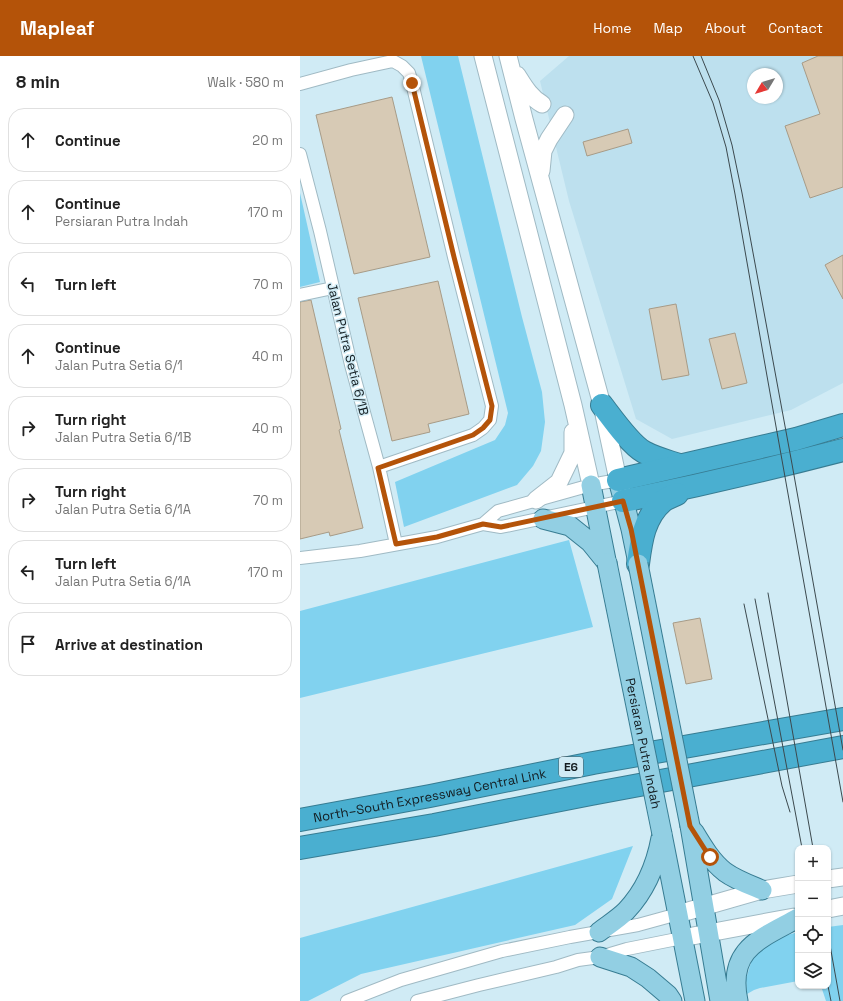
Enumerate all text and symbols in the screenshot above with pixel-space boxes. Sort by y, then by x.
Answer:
text: Mapleaf [20,16,94,41]
text: Home [593,19,631,37]
text: Map [653,19,683,37]
text: About [705,19,746,37]
text: Contact [768,19,823,37]
north arrow [747,68,783,104]
text: 8 min [16,71,60,93]
text: Walk · 580 m [207,74,284,91]
route end [403,74,421,92]
icon: ahead [17,129,39,151]
text: Continue [55,131,121,150]
text: 20 m [252,132,283,149]
text: Continue [55,194,121,213]
icon: ahead [17,201,39,223]
text: 170 m [247,204,283,221]
text: Persiaran Putra Indah [55,213,188,230]
icon: left [17,273,39,295]
text: Turn left [55,275,117,294]
text: 70 m [253,276,283,293]
street label: Jalan Putra Setia 6/1B [323,281,373,417]
text: Continue [55,338,121,357]
icon: ahead [17,345,39,367]
text: 40 m [252,348,283,365]
text: Jalan Putra Setia 6/1 [55,357,183,374]
text: Turn right [55,410,126,429]
icon: right [17,417,39,439]
text: 40 m [252,420,283,437]
text: Jalan Putra Setia 6/1B [55,429,191,446]
text: Turn right [55,482,126,501]
icon: right [17,489,39,511]
text: 70 m [253,492,283,509]
text: Jalan Putra Setia 6/1A [55,501,191,518]
text: Turn left [55,554,117,573]
icon: left [17,561,39,583]
text: 170 m [247,564,283,581]
text: Jalan Putra Setia 6/1A [55,573,191,590]
icon: arrive [17,633,39,655]
text: Arrive at destination [55,635,203,654]
street label: Persiaran Putra Indah [622,676,665,810]
road number: E6 [559,757,583,777]
street label: North–South Expressway Central Link [312,764,548,826]
map controls [795,845,831,989]
button: + [795,845,831,881]
route start [701,848,719,866]
button: − [795,881,831,917]
button: locate [795,917,831,953]
button: layers [795,953,831,989]

